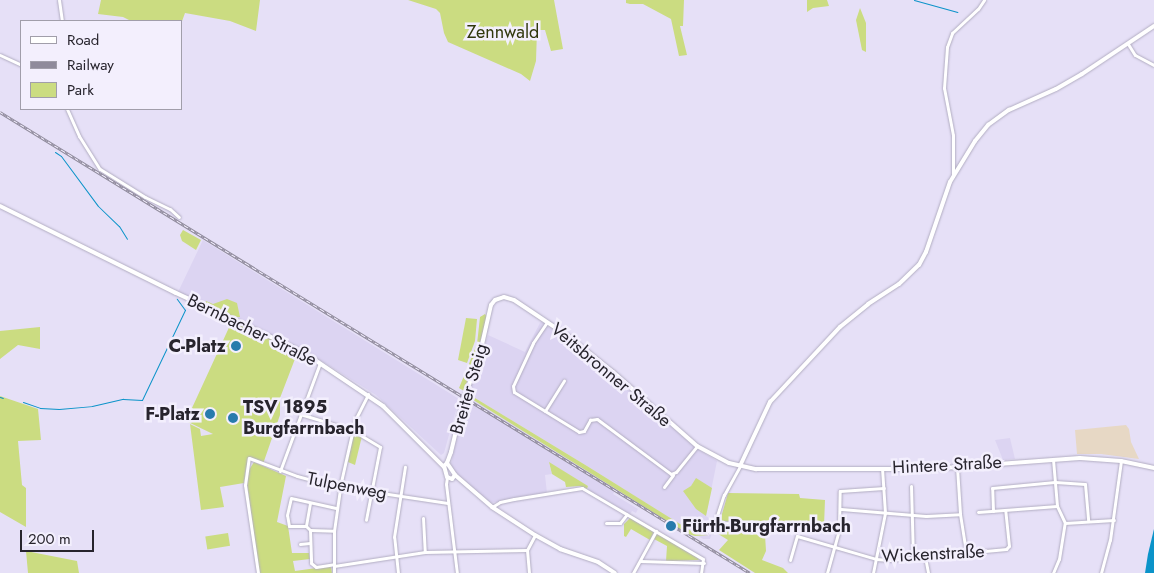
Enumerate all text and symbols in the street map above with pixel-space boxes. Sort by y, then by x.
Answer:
legend [20,20,182,110]
park label: Zennwald [467,21,539,43]
text: Road [67,29,99,51]
text: Railway [67,54,114,76]
text: Park [67,79,94,101]
street label: Bernbacher Straße [184,289,320,371]
street label: Veitsbronner Straße [547,318,675,432]
place label: C-Platz [168,335,226,357]
marker: C-Platz [230,340,242,352]
street label: Breiter Steig [446,341,492,437]
place label: TSV 1895 Burgfarrnbach [243,397,364,439]
place label: F-Platz [145,403,200,425]
marker: F-Platz [204,408,216,420]
marker: TSV 1895 Burgfarrnbach [227,412,239,424]
street label: Hintere Straße [892,451,1002,479]
street label: Tulpenweg [305,468,389,504]
place label: Fürth-Burgfarrnbach [682,515,851,537]
marker: Fürth-Burgfarrnbach [664,519,678,533]
scale bar [22,520,96,552]
text: 200 m [28,528,71,550]
street label: Wickenstraße [881,541,985,567]

